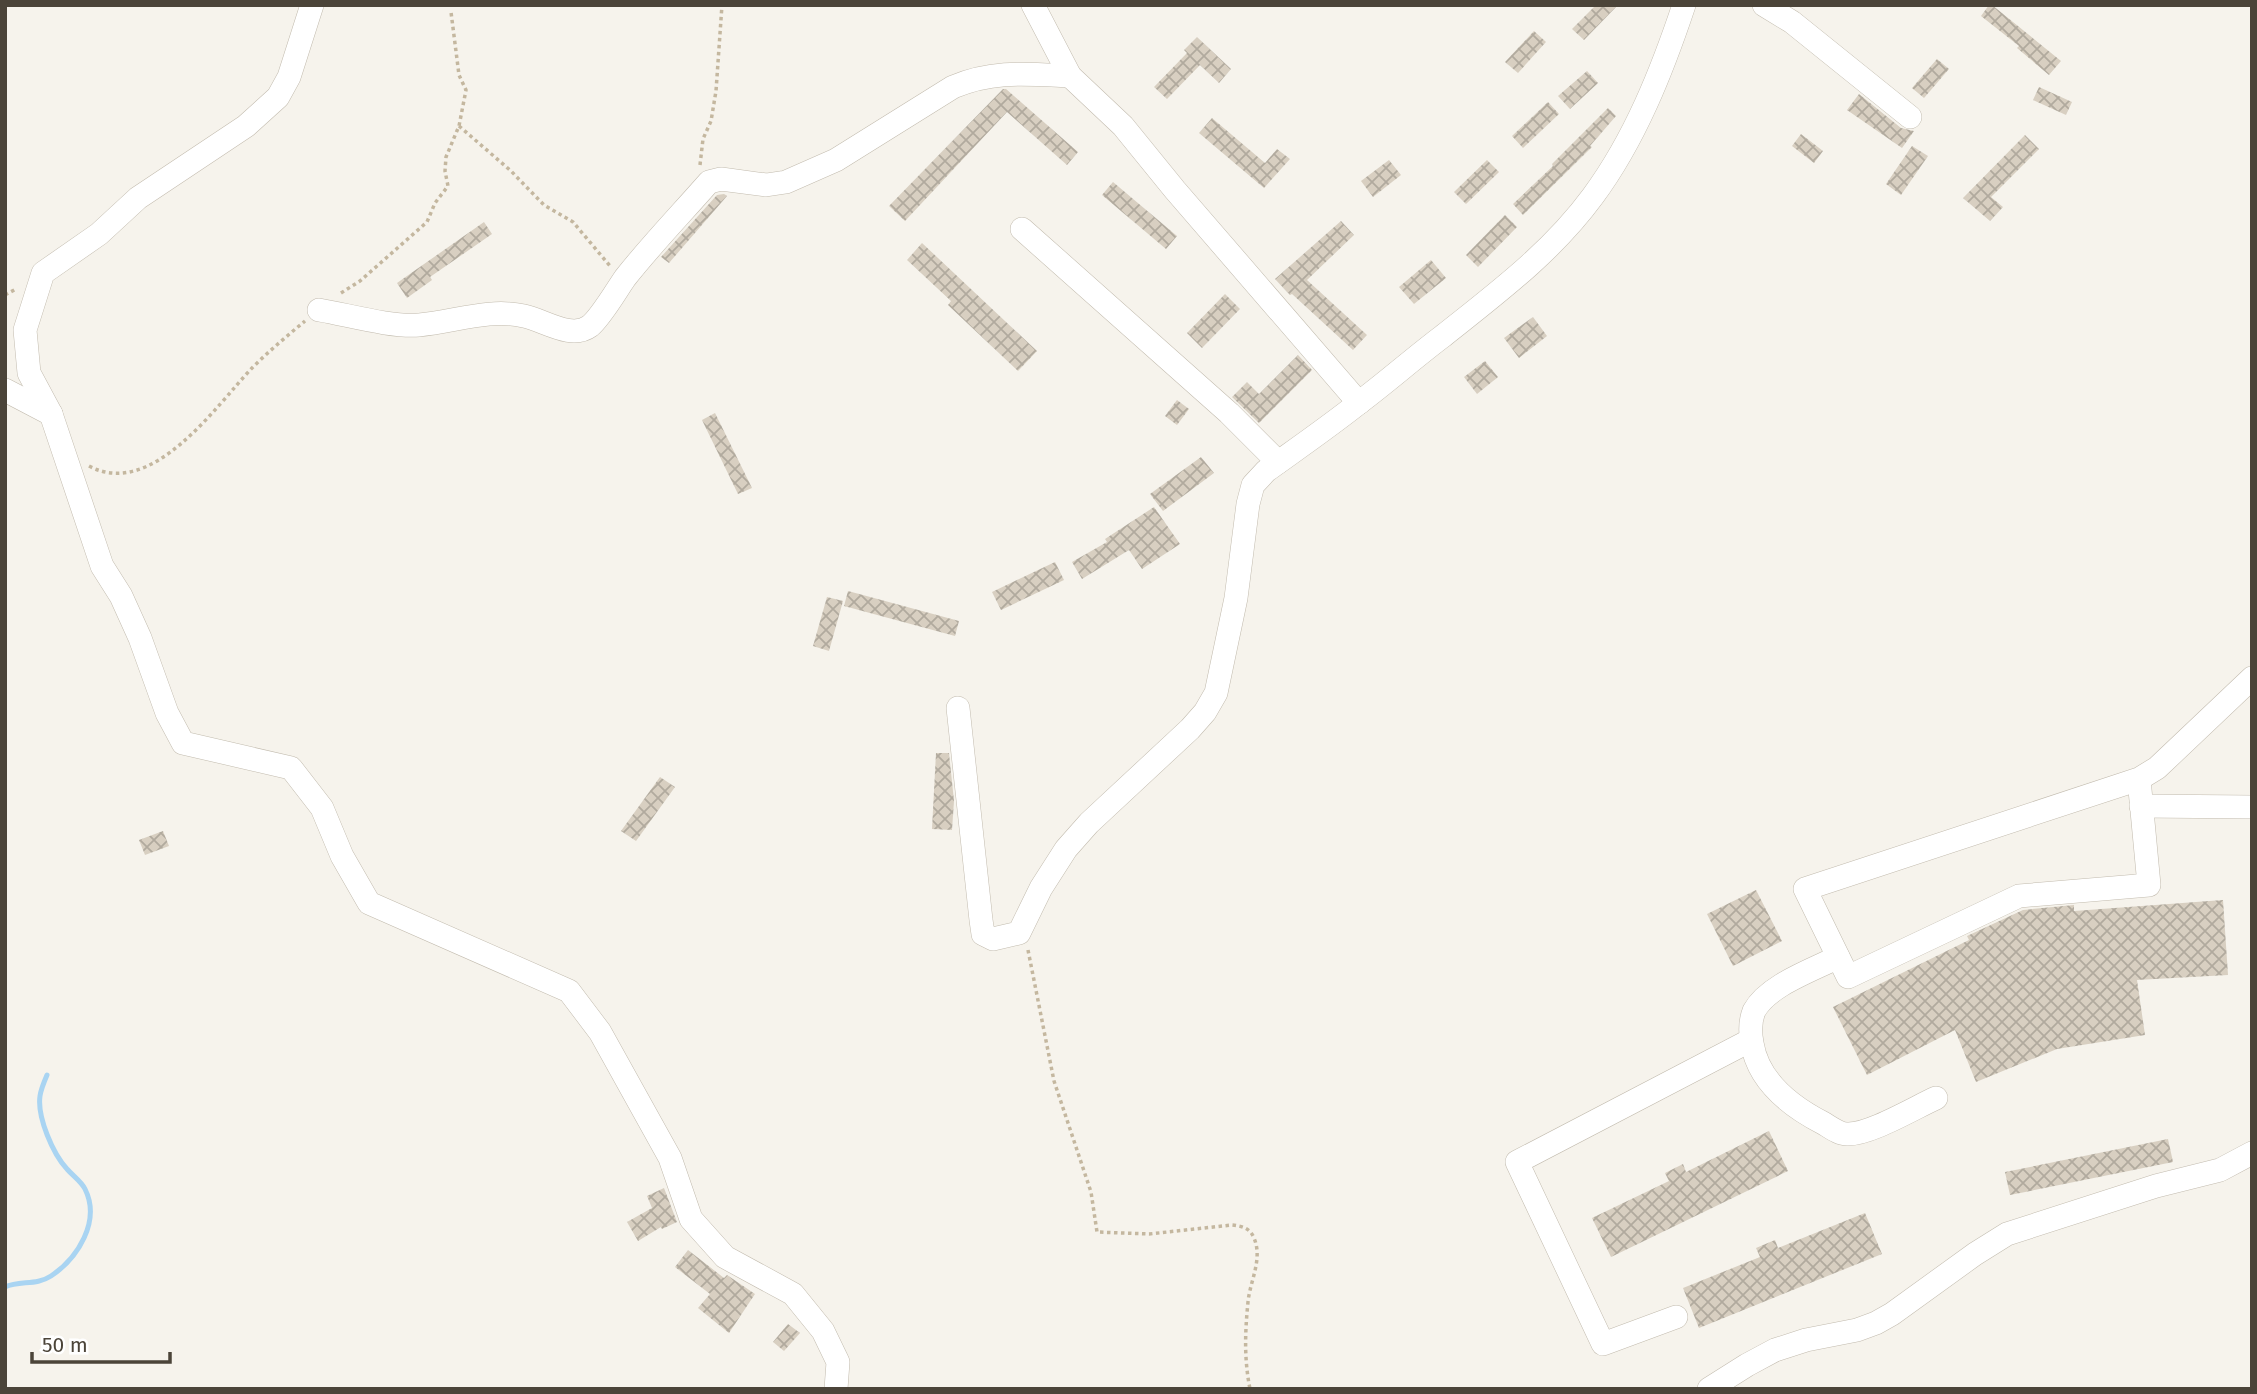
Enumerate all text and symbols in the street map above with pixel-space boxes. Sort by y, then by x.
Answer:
scale bar [32,1320,170,1364]
text: 50 m [42,1332,88,1358]

